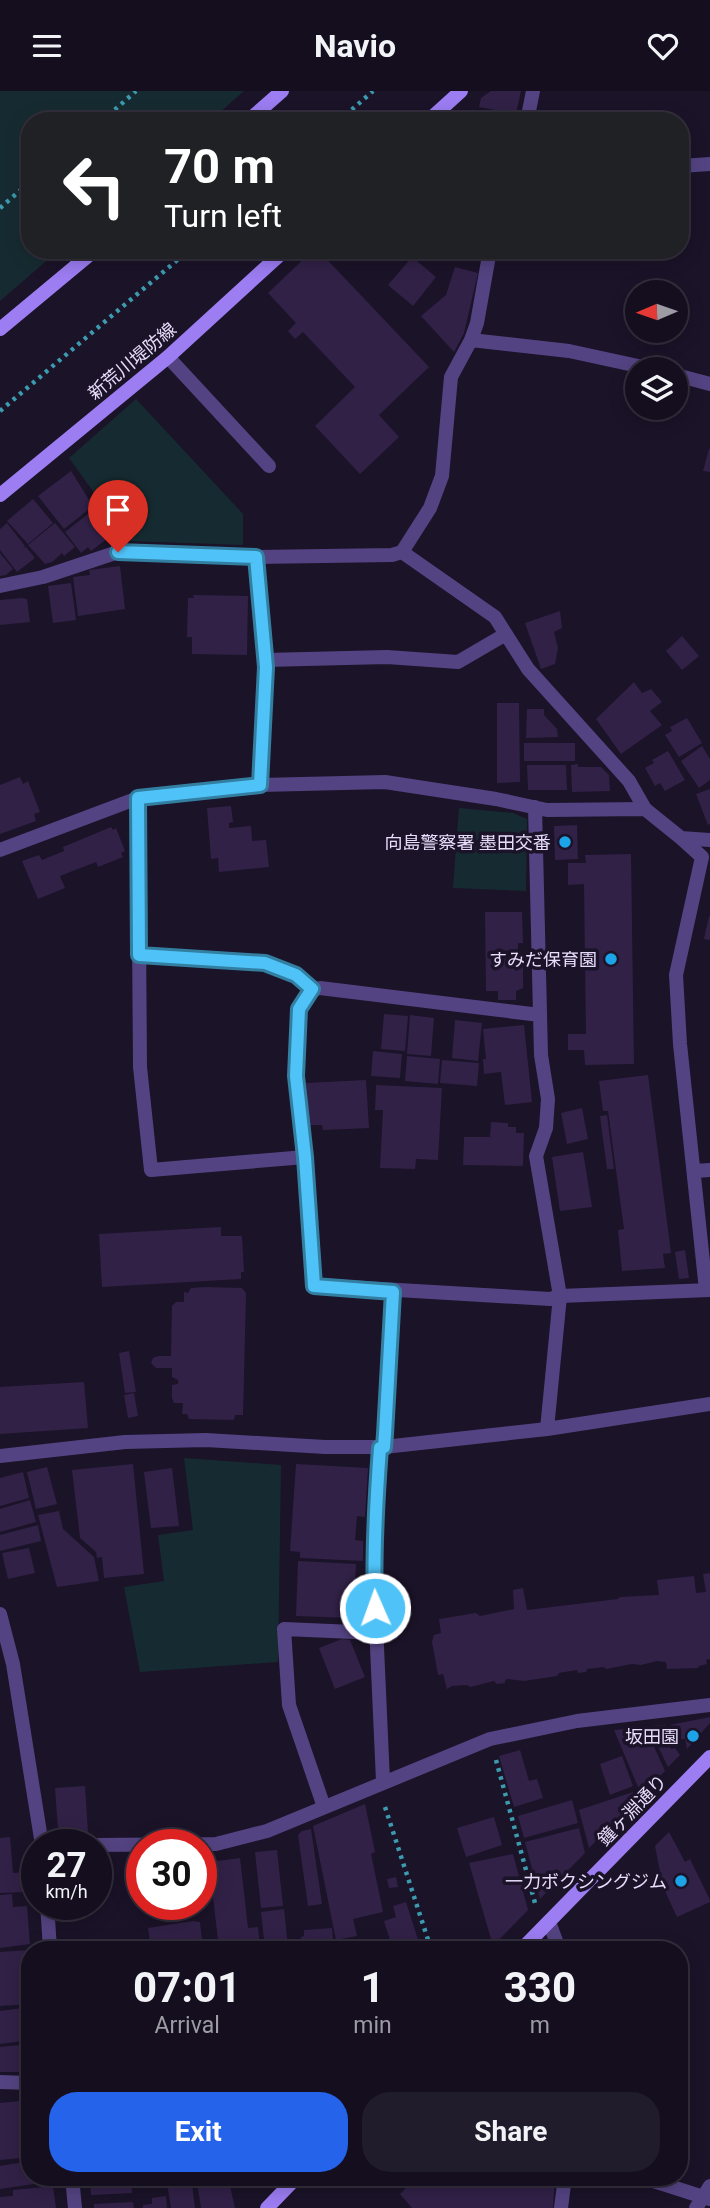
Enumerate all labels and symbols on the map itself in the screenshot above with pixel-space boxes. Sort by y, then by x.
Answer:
north arrow [625,280,688,343]
street label: 新荒川堤防線 [84,318,180,404]
pin [88,480,148,552]
place label: 向島警察署 墨田交番 [385,832,551,853]
marker: 向島警察署 墨田交番 [557,834,573,850]
place label: すみだ保育園 [489,949,597,970]
marker: すみだ保育園 [603,951,619,967]
position arrow [338,1571,412,1645]
place label: 坂田園 [625,1726,679,1747]
marker: 坂田園 [685,1728,701,1744]
street label: 鐘ヶ淵通り [593,1770,671,1850]
speed limit sign: 30 [126,1829,217,1920]
place label: 一力ボクシングジム [505,1871,667,1892]
marker: 一力ボクシングジム [673,1873,689,1889]

